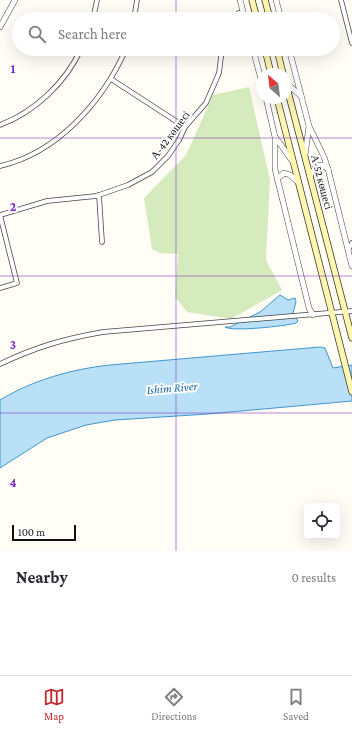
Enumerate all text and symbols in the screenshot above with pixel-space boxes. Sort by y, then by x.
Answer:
search box [12,12,340,56]
icon: search [26,23,48,45]
text: Search here [58,26,127,42]
text: 1 [11,61,16,76]
north arrow [256,68,292,104]
street label: А-42 көшесі [148,109,192,161]
street label: А-52 көшесі [309,153,335,211]
text: 2 [10,199,17,214]
text: 3 [10,337,16,352]
water label: Ishim River [146,379,199,397]
text: 4 [9,475,17,490]
map controls [304,503,340,539]
button: locate [304,503,340,539]
scale bar [12,523,76,542]
text: 100 m [18,526,45,538]
text: Nearby [16,568,68,587]
text: 0 results [291,570,336,585]
tab: Map [43,686,65,722]
tab: Directions [151,686,197,722]
tab: Saved [283,686,309,722]

